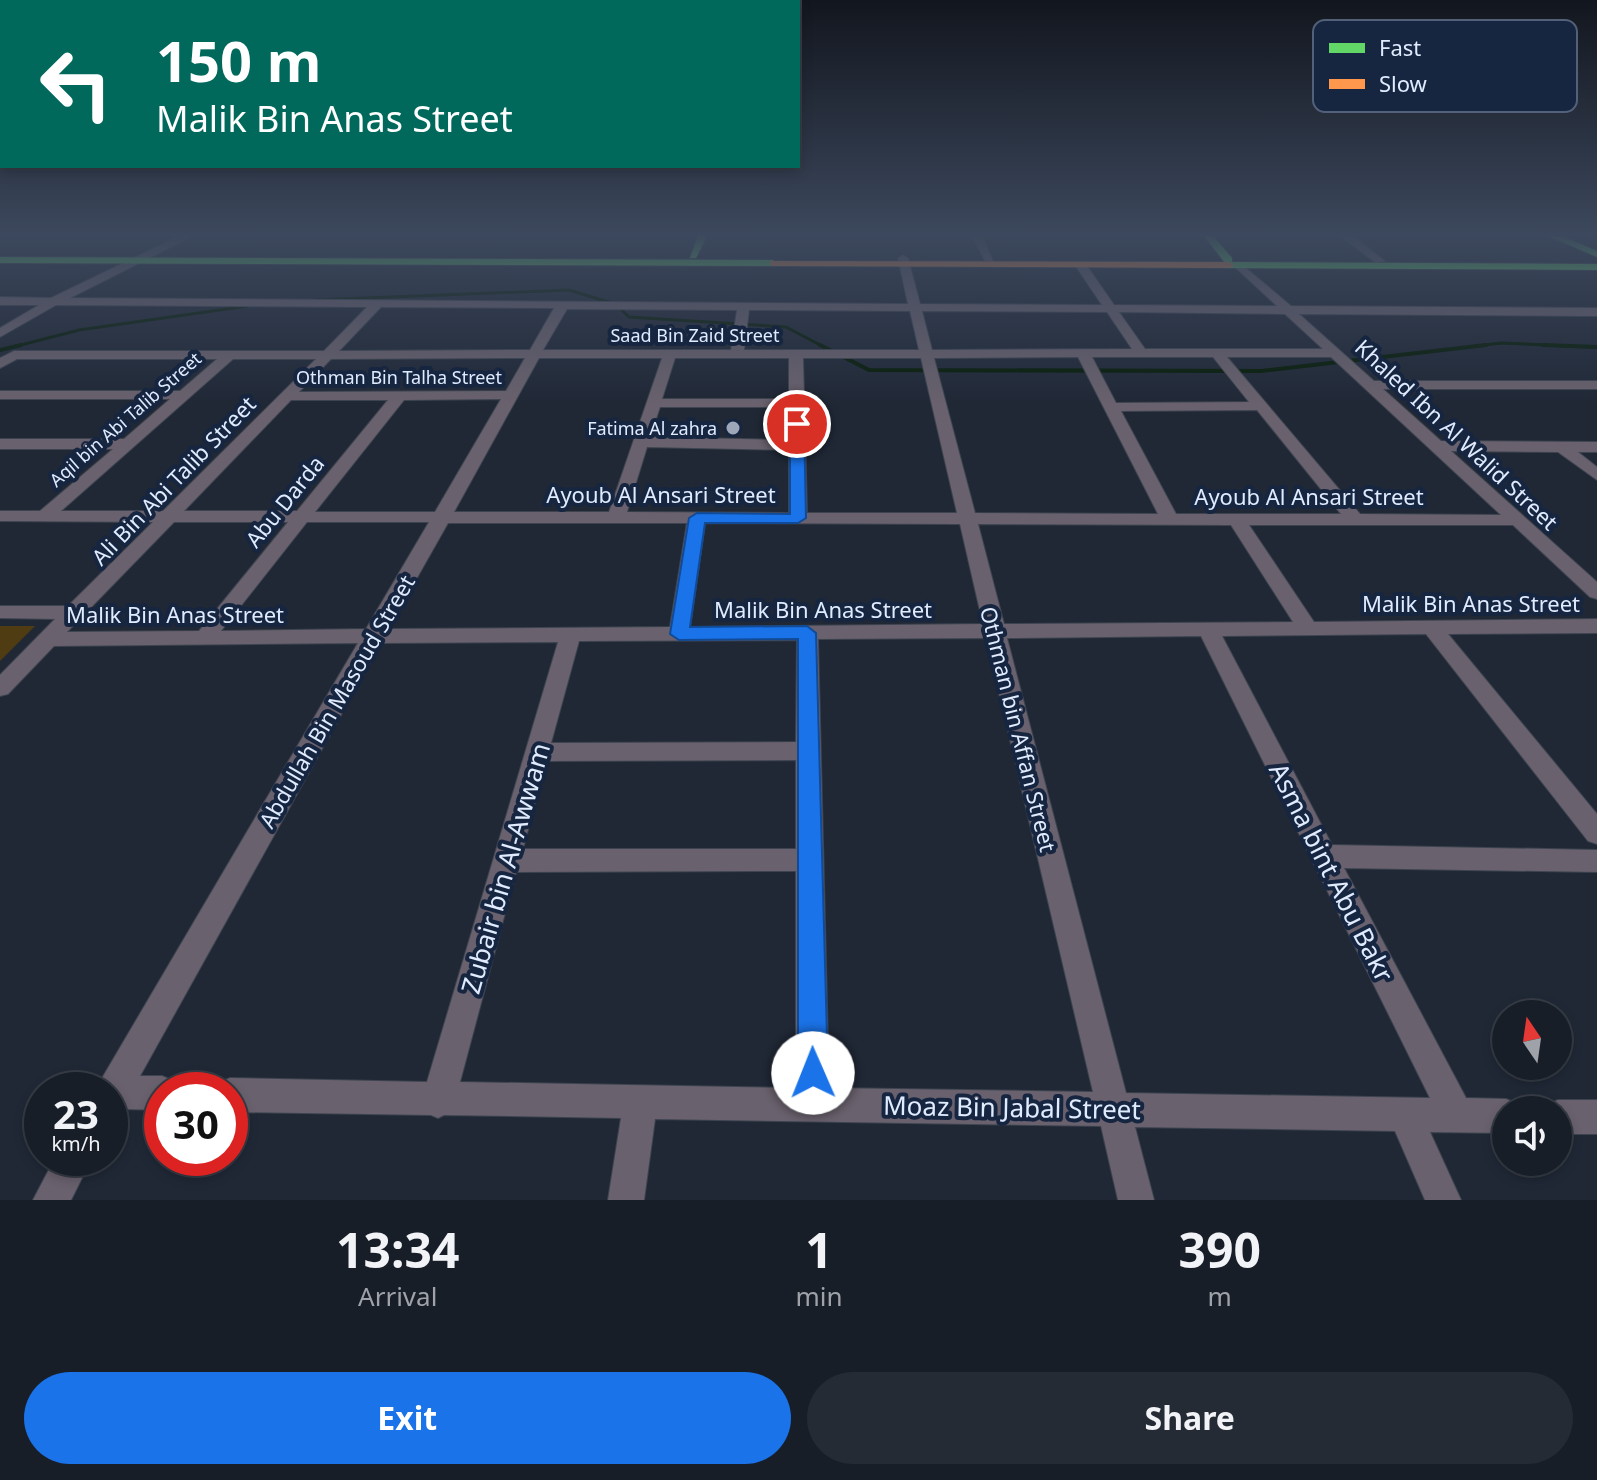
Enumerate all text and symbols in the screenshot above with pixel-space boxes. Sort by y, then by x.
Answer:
legend [1313,20,1577,112]
text: 150 m [156,22,321,98]
icon: left [24,32,128,136]
text: Fast [1379,32,1421,62]
text: Slow [1379,68,1428,98]
text: Malik Bin Anas Street [156,94,513,143]
street label: Saad Bin Zaid Street [610,323,780,347]
street label: Khaled Ibn Al Walid Street [1349,332,1565,536]
street label: Aqil bin Abi Talib Street [44,346,206,492]
street label: Othman Bin Talha Street [296,365,503,389]
street label: Ali Bin Abi Talib Street [84,389,262,571]
pin [763,390,831,458]
icon: arrive [775,402,819,446]
place label: Fatima Al zahra [587,416,717,440]
marker: Fatima Al zahra [724,419,742,437]
street label: Abu Darda [238,449,330,553]
street label: Ayoub Al Ansari Street [546,479,776,509]
street label: Ayoub Al Ansari Street [1194,481,1424,511]
street label: Abdullah Bin Masoud Street [251,569,421,833]
street label: Malik Bin Anas Street [1362,588,1580,618]
street label: Malik Bin Anas Street [714,594,932,624]
street label: Malik Bin Anas Street [66,599,284,629]
street label: Othman bin Affan Street [974,603,1064,855]
street label: Zubair bin Al-Awwam [452,738,558,998]
street label: Asma bint Abu Bakr [1261,756,1403,988]
north arrow [1492,1000,1572,1080]
map controls [1492,1000,1572,1176]
position arrow [771,1031,855,1115]
speed limit sign: 30 [144,1072,248,1176]
text: 23 [53,1086,99,1141]
street label: Moaz Bin Jabal Street [883,1087,1141,1127]
button: sound [1492,1096,1572,1176]
text: km/h [51,1130,101,1157]
text: 13:34 [336,1217,459,1282]
text: 1 [805,1217,833,1282]
text: 390 [1179,1217,1261,1282]
text: Arrival [358,1278,437,1314]
text: min [795,1278,843,1314]
text: m [1208,1278,1232,1314]
button: Exit [24,1372,791,1464]
button: Share [807,1372,1573,1464]

